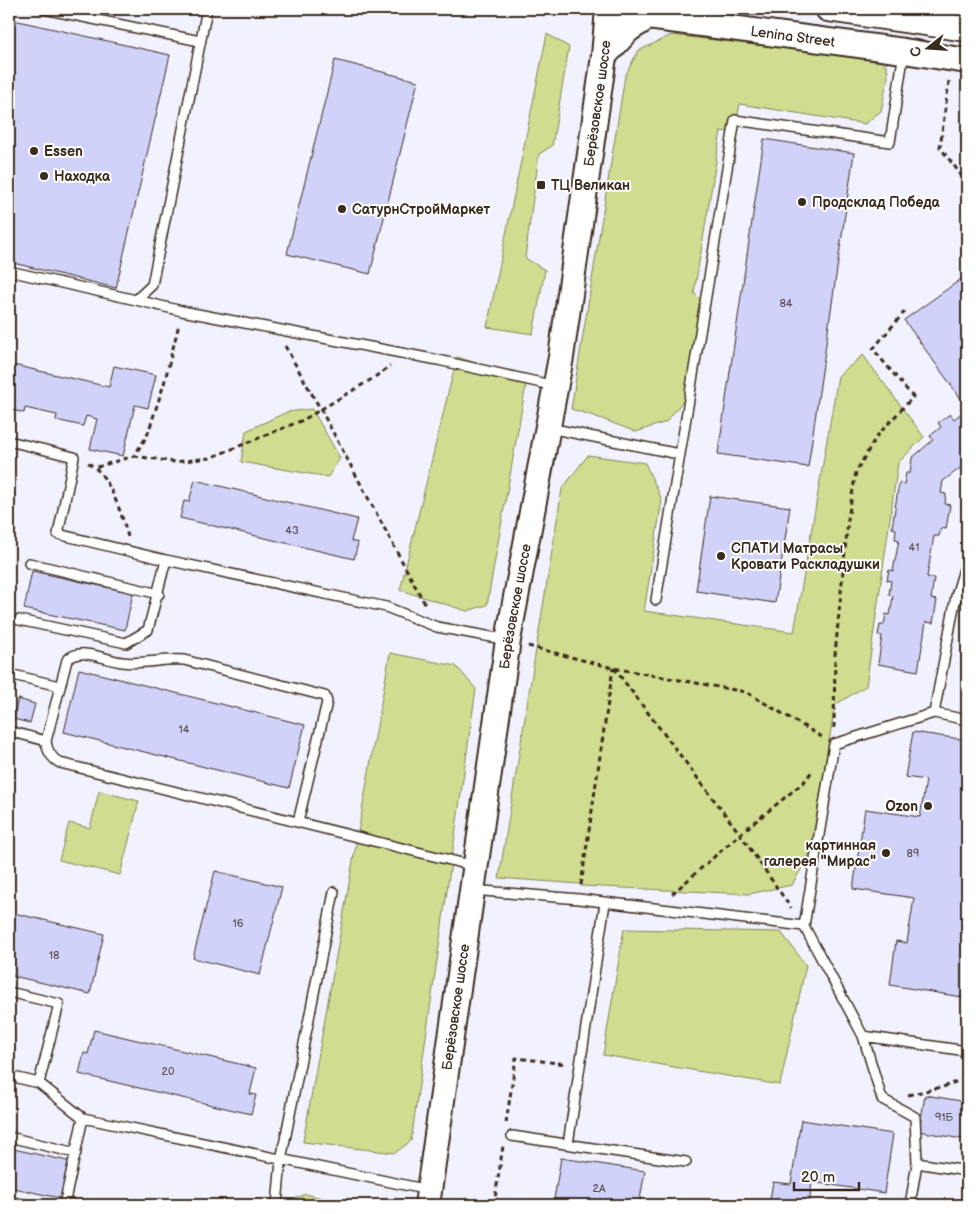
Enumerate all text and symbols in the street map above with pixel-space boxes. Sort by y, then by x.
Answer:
north arrow [904,22,954,72]
street label: Lenina Street [749,23,837,51]
street label: Берёзовское шоссе [580,39,614,167]
text: С [906,44,926,59]
place label: Essen [44,143,83,160]
marker: Essen [28,145,40,157]
place label: Находка [54,168,111,185]
marker: Находка [38,170,50,182]
place label: ТЦ Великан [551,177,630,194]
marker: ТЦ Великан [535,179,547,191]
place label: Продсклад Победа [812,194,940,211]
marker: Продсклад Победа [796,196,808,208]
place label: СатурнСтройМаркет [352,201,491,218]
marker: СатурнСтройМаркет [336,203,348,215]
house number: 84 [779,297,793,310]
house number: 43 [285,524,299,537]
place label: СПАТИ Матрасы Кровати Раскладушки [731,540,880,573]
house number: 41 [909,541,919,554]
street label: Берёзовское шоссе [496,542,535,670]
marker: СПАТИ Матрасы Кровати Раскладушки [715,550,727,562]
house number: 14 [179,723,190,736]
place label: Ozon [885,798,918,815]
marker: Ozon [922,800,934,812]
place label: картинная галерея "Мирас" [764,837,876,870]
marker: картинная галерея "Мирас" [880,847,892,859]
house number: 89 [907,847,919,860]
house number: 16 [233,917,244,930]
street label: Берёзовское шоссе [438,943,473,1071]
house number: 18 [49,949,59,962]
house number: 20 [162,1065,175,1078]
house number: 91Б [935,1111,953,1124]
scale bar [794,1159,858,1191]
text: 20 m [801,1168,835,1187]
house number: 2А [592,1182,606,1195]

